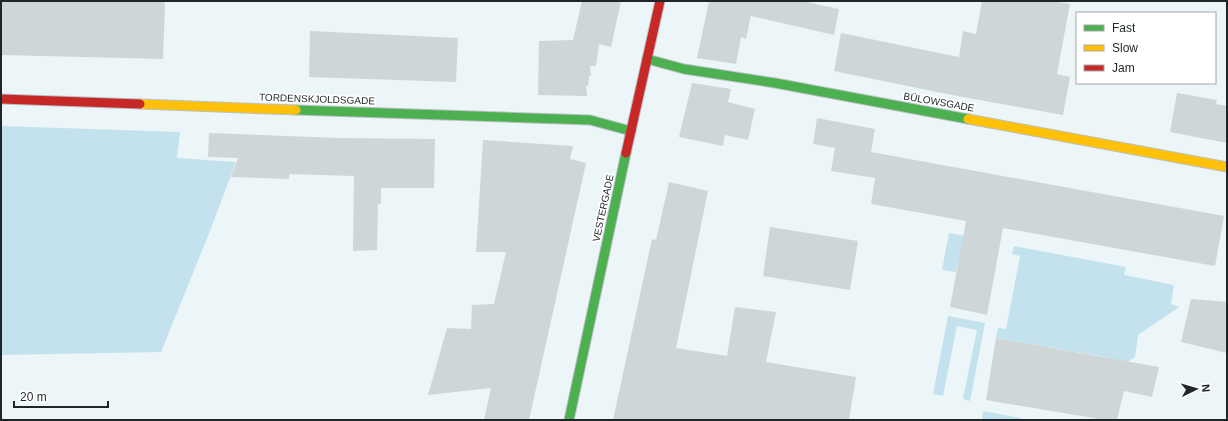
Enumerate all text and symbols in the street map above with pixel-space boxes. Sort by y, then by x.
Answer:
legend [1076,12,1216,84]
text: Fast [1112,21,1136,35]
text: Slow [1112,41,1138,55]
text: Jam [1112,61,1135,75]
street label: BÜLOWSGADE [903,90,976,114]
street label: TORDENSKJOLDSGADE [259,91,375,107]
street label: VESTERGADE [591,173,616,243]
north arrow [1176,369,1216,409]
scale bar [14,383,108,409]
text: N [1200,384,1212,393]
text: 20 m [20,390,47,404]

